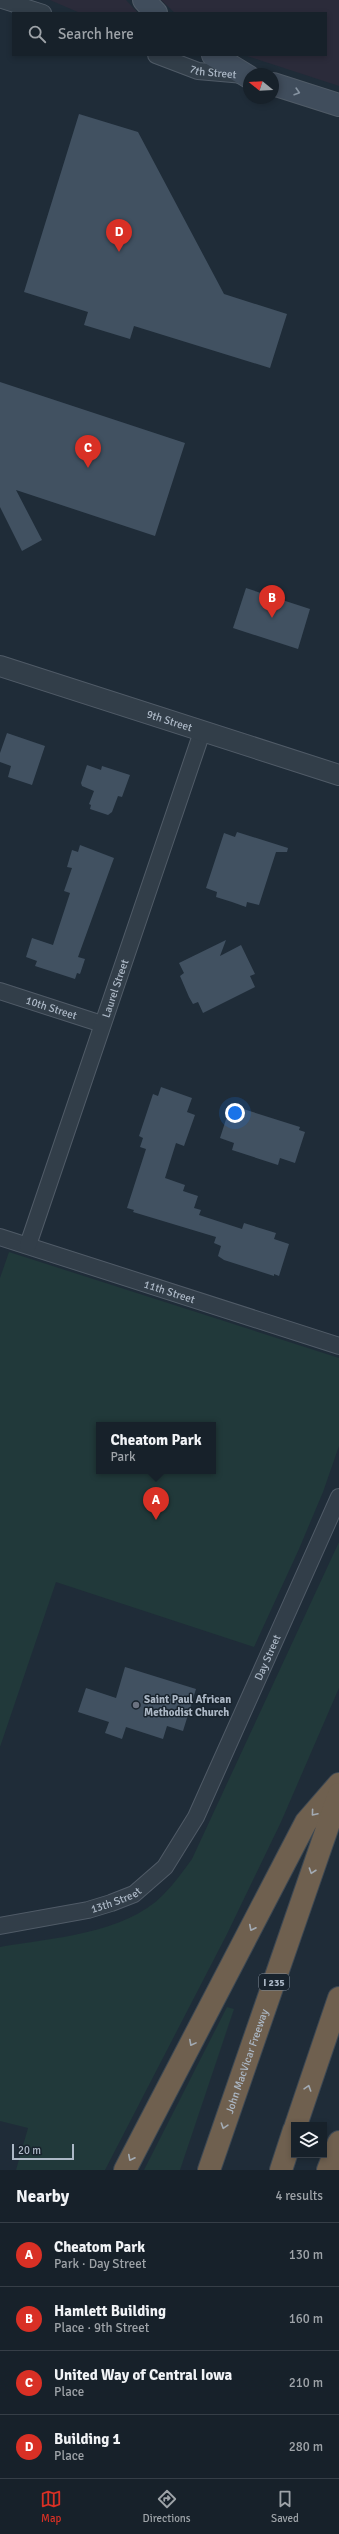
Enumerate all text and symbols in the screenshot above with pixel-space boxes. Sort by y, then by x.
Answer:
search box [12,12,327,56]
icon: search [26,23,48,45]
text: Search here [58,25,134,43]
street label: 7th Street [188,62,237,81]
north arrow [243,68,279,104]
one-way arrow [294,87,301,96]
pin: D [106,219,132,252]
pin: C [75,435,101,468]
pin: B [259,585,285,618]
street label: 9th Street [145,708,194,734]
street label: Laurel Street [100,957,132,1019]
street label: 10th Street [24,994,79,1022]
your location [225,1103,245,1123]
street label: 11th Street [142,1278,197,1306]
popup [96,1422,216,1474]
text: Cheatom Park [110,1431,202,1449]
text: Park [110,1449,135,1465]
pin: A [143,1487,169,1520]
street label: Day Street [252,1632,284,1682]
place label: Saint Paul African Methodist Church [144,1693,231,1719]
marker: Saint Paul African Methodist Church [131,1700,141,1710]
one-way arrow [311,1809,318,1816]
one-way arrow [309,1867,317,1874]
street label: 13th Street [89,1885,144,1916]
one-way arrow [249,1923,257,1931]
road number: I 235 [259,1974,289,1990]
street label: John MacVicar Freeway [223,2007,271,2116]
one-way arrow [190,2039,197,2046]
one-way arrow [303,2085,312,2092]
one-way arrow [220,2122,229,2129]
map controls [291,2122,327,2158]
button: layers [291,2122,327,2158]
scale bar [12,2142,74,2161]
text: 20 m [18,2144,41,2157]
one-way arrow [128,2153,136,2161]
text: Nearby [16,2186,69,2207]
text: 4 results [275,2188,323,2204]
text: Cheatom Park [54,2238,145,2256]
text: A [25,2247,33,2263]
text: 130 m [289,2247,323,2263]
text: Park · Day Street [54,2256,146,2272]
text: Hamlett Building [54,2302,166,2320]
text: B [25,2311,33,2327]
text: 160 m [289,2311,323,2327]
text: Place · 9th Street [54,2320,149,2336]
text: United Way of Central Iowa [54,2366,232,2384]
text: C [25,2375,33,2391]
text: 210 m [289,2375,323,2391]
text: Place [54,2384,84,2400]
text: Building 1 [54,2430,121,2448]
text: D [25,2439,33,2455]
text: 280 m [289,2439,323,2455]
text: Place [54,2448,84,2464]
tab: Map [40,2488,62,2525]
tab: Directions [143,2488,191,2525]
tab: Saved [271,2488,299,2525]

